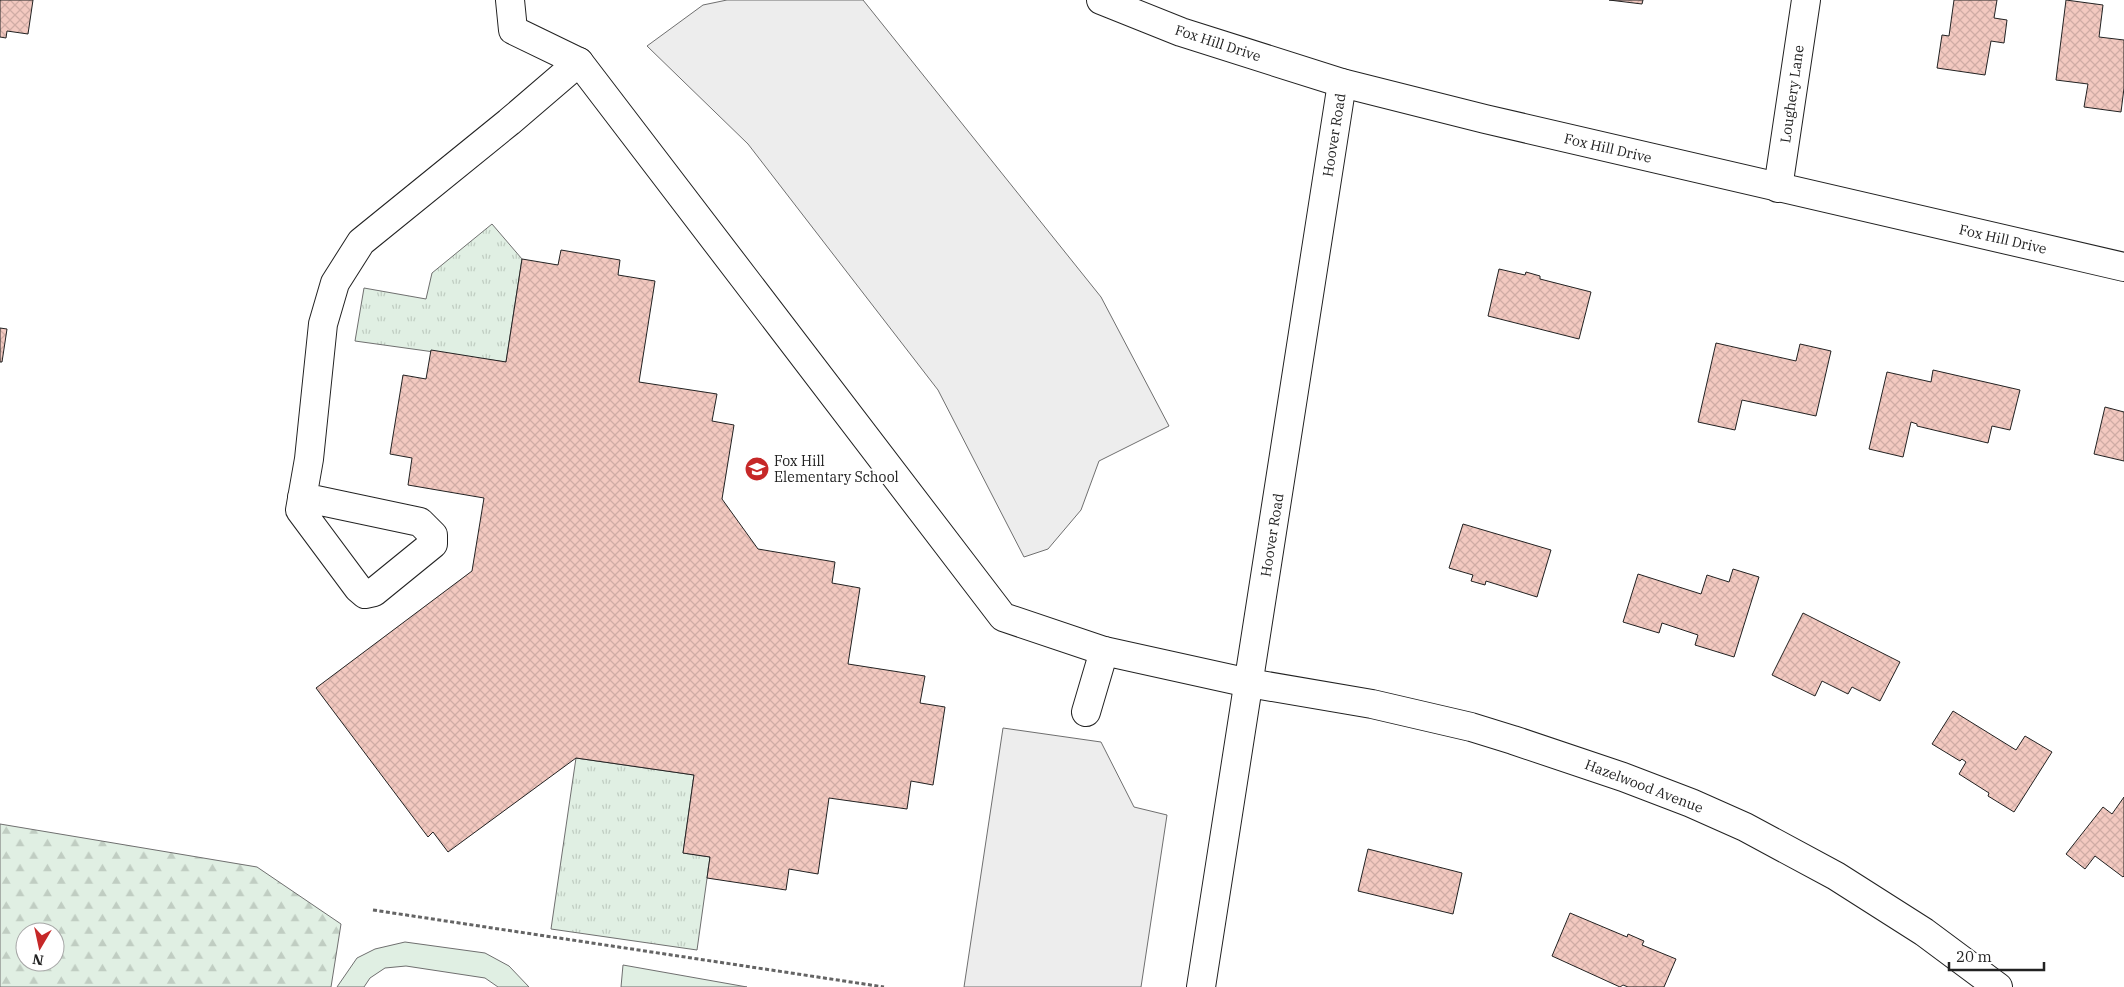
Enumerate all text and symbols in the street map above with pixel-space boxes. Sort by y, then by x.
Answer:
street label: Fox Hill Drive [1173,21,1263,65]
street label: Loughery Lane [1776,44,1808,144]
street label: Hoover Road [1319,91,1350,178]
street label: Fox Hill Drive [1562,129,1654,167]
street label: Fox Hill Drive [1957,220,2049,258]
place label: Fox Hill Elementary School [774,452,899,486]
school or university icon: Fox Hill Elementary School [744,456,770,482]
street label: Hoover Road [1257,491,1288,578]
street label: Hazelwood Avenue [1582,755,1706,817]
north arrow [15,922,65,972]
scale bar [1949,940,2044,972]
text: 20 m [1956,947,1992,966]
text: N [31,950,45,970]

